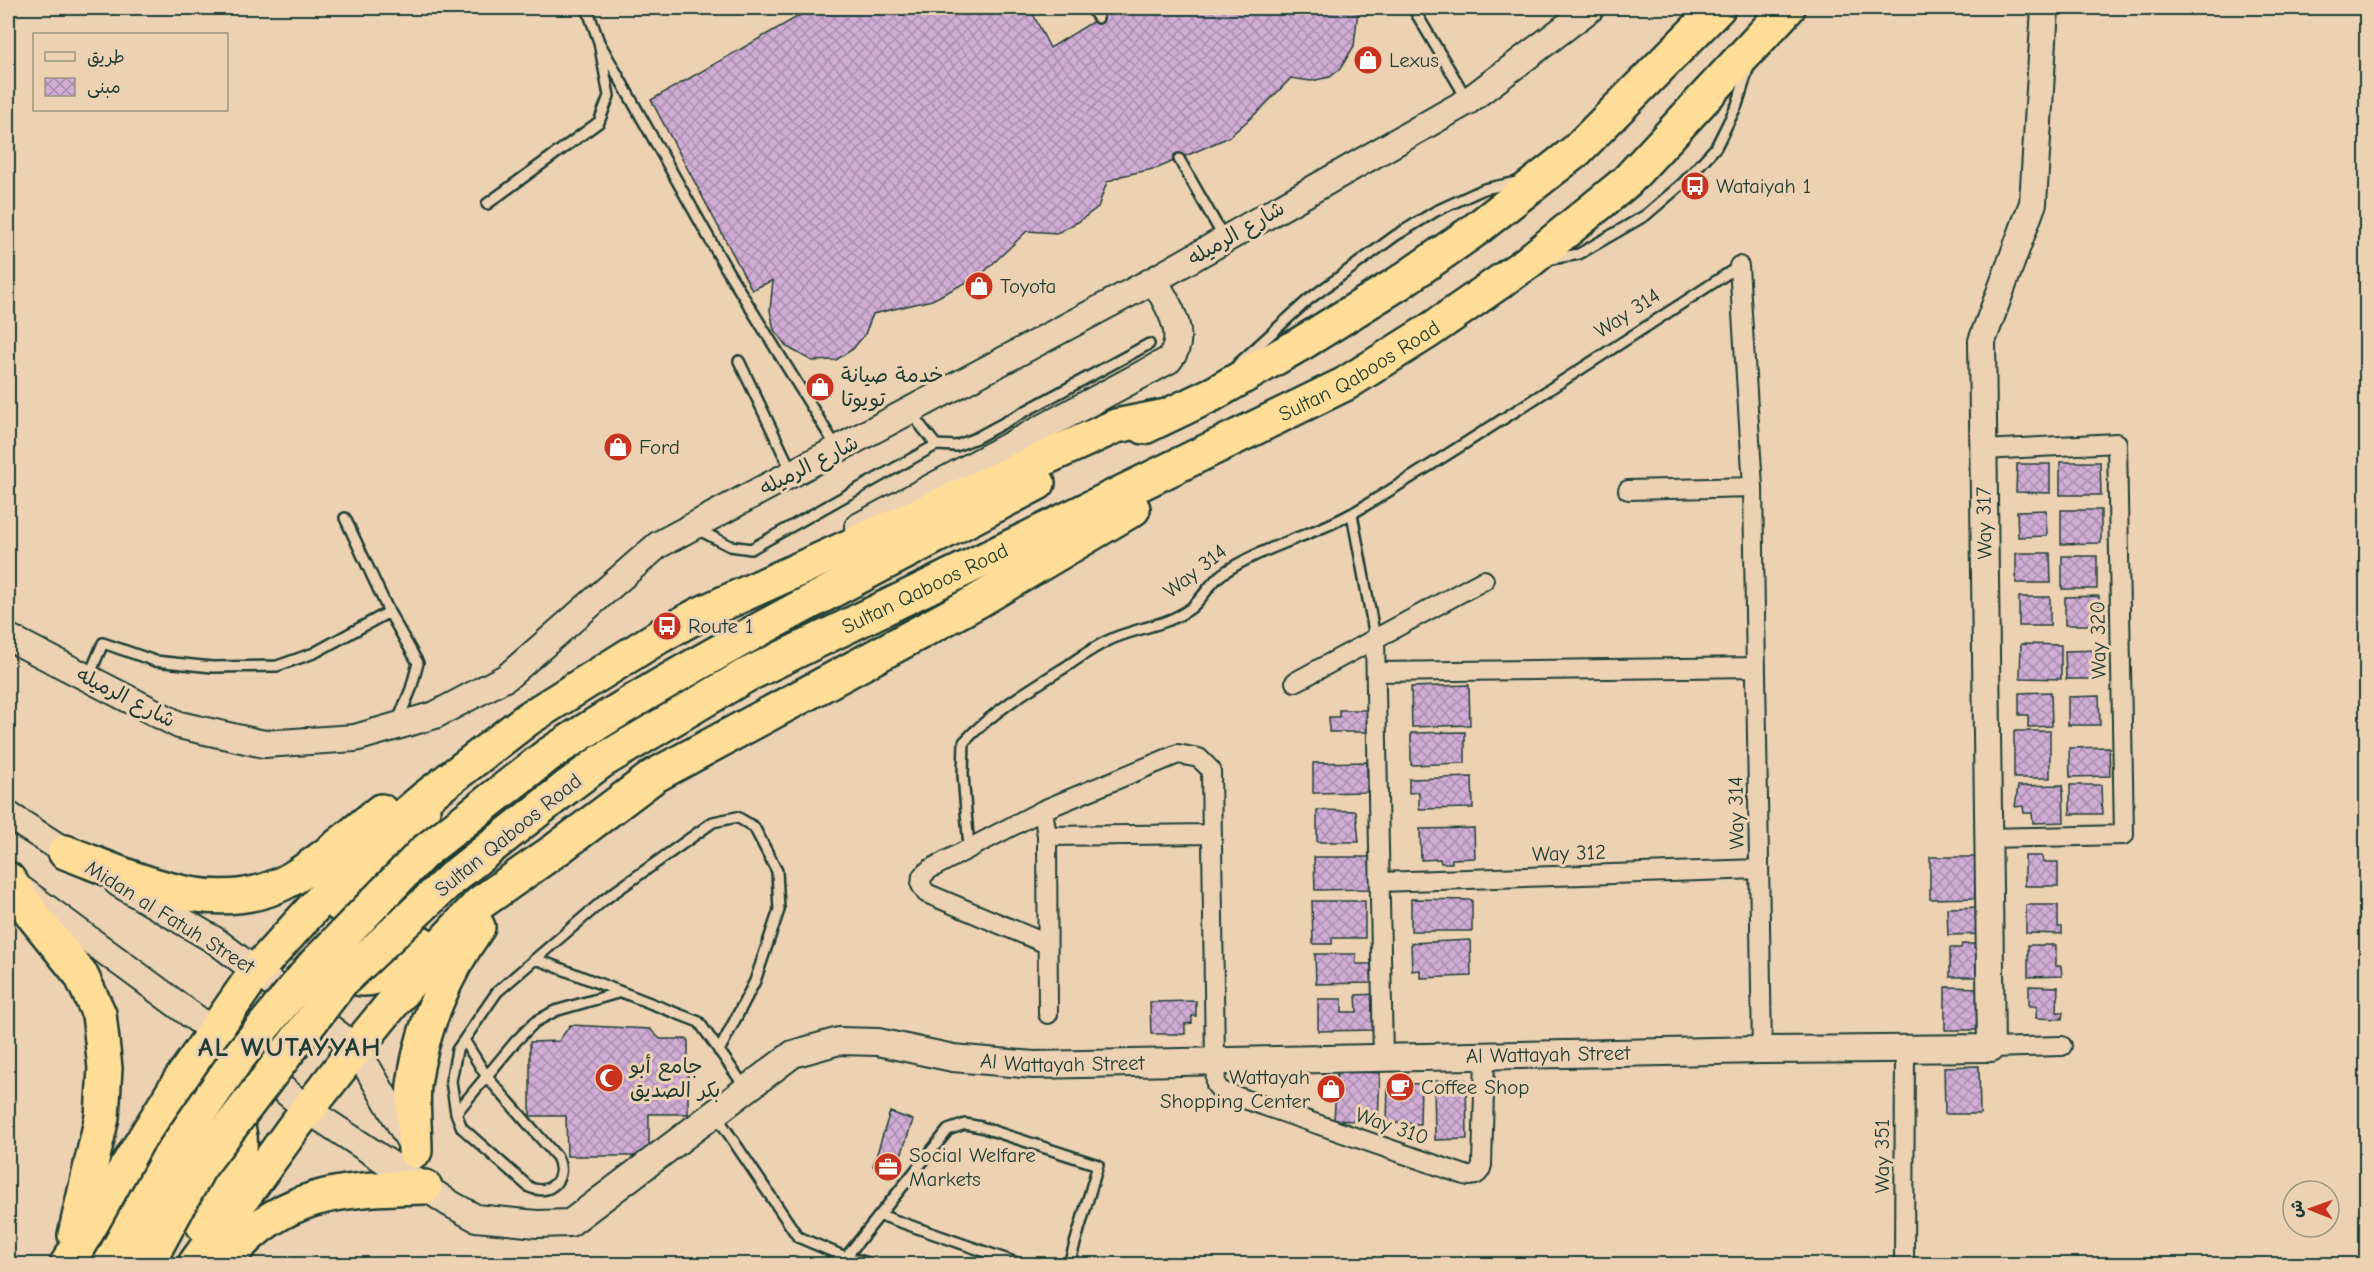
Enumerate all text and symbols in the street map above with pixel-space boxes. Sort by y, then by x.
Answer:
legend [33,33,228,111]
shop icon: Lexus [1352,44,1384,76]
text: طريق [87,47,125,68]
place label: Lexus [1389,48,1439,72]
text: مبنى [87,77,121,98]
bus stop icon: Wataiyah 1 [1679,170,1711,202]
place label: Wataiyah 1 [1716,174,1811,198]
street label: شارع الرميله [1183,196,1290,273]
shop icon: Toyota [963,270,995,302]
place label: Toyota [1000,274,1056,298]
street label: Way 314 [1590,283,1664,343]
street label: Sultan Qaboos Road [1275,315,1444,426]
place label: خدمة صيانة تويوتا [841,363,944,412]
shop icon: خدمة صيانة تويوتا [804,371,836,403]
street label: شارع الرميله [756,430,864,503]
shop icon: Ford [602,431,634,463]
place label: Ford [639,435,680,459]
street label: Way 317 [1971,486,1997,560]
street label: Sultan Qaboos Road [838,538,1012,639]
street label: Way 314 [1159,539,1231,603]
street label: Way 320 [2085,601,2111,679]
bus stop icon: Route 1 [651,610,683,642]
place label: Route 1 [688,614,753,638]
street label: شارع الرميله [71,662,179,735]
street label: Sultan Qaboos Road [430,768,586,902]
street label: Way 314 [1723,776,1749,850]
street label: Way 312 [1532,840,1606,866]
street label: Midan al Fatuh Street [81,855,260,979]
district label: AL WUTAYYAH [198,1032,382,1063]
street label: Al Wattayah Street [1466,1041,1632,1068]
street label: Al Wattayah Street [979,1048,1146,1077]
place label: جامع أبو بكر الصديق [628,1054,720,1103]
mosque icon: جامع أبو بكر الصديق [593,1062,625,1094]
place label: Wattayah Shopping Center [1160,1065,1311,1113]
cafe icon: Coffee Shop [1384,1071,1416,1103]
shop icon: Wattayah Shopping Center [1315,1073,1347,1105]
place label: Coffee Shop [1421,1075,1529,1099]
street label: Way 310 [1352,1102,1432,1150]
street label: Way 351 [1870,1119,1894,1193]
place label: Social Welfare Markets [909,1143,1036,1191]
office icon: Social Welfare Markets [872,1151,904,1183]
north arrow [2281,1179,2341,1239]
text: ش [2288,1200,2306,1218]

